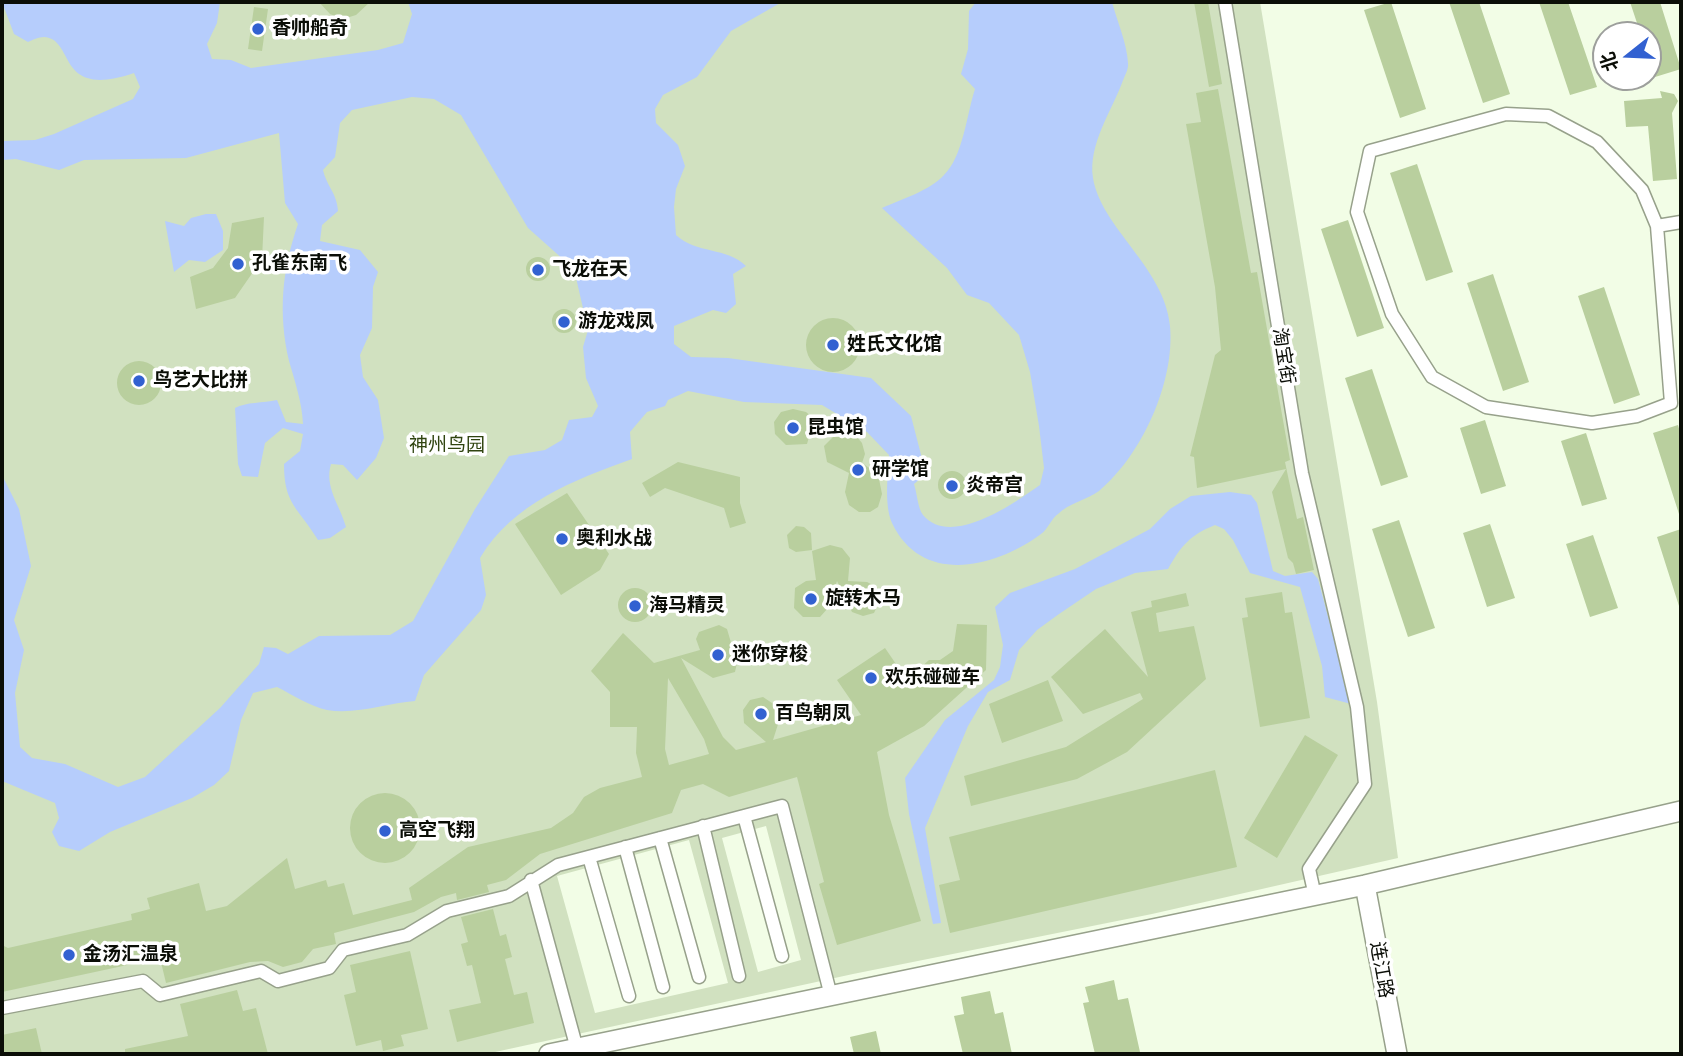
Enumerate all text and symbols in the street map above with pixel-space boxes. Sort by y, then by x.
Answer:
place label: 香帅船奇 [272,18,348,40]
marker: 香帅船奇 [250,21,266,37]
north arrow [1592,21,1662,91]
text: 北 [1594,49,1624,75]
place label: 孔雀东南飞 [252,253,347,275]
marker: 孔雀东南飞 [230,256,246,272]
place label: 飞龙在天 [552,259,628,281]
marker: 飞龙在天 [530,262,546,278]
place label: 游龙戏凤 [578,311,654,333]
marker: 游龙戏凤 [556,314,572,330]
street label: 淘宝街 [1267,326,1299,386]
place label: 姓氏文化馆 [847,334,942,356]
marker: 姓氏文化馆 [825,337,841,353]
place label: 鸟艺大比拼 [153,370,248,392]
marker: 鸟艺大比拼 [131,373,147,389]
place label: 昆虫馆 [807,417,864,439]
marker: 昆虫馆 [785,420,801,436]
park label: 神州鸟园 [409,435,485,457]
place label: 研学馆 [872,459,929,481]
marker: 研学馆 [850,462,866,478]
place label: 炎帝宫 [966,475,1023,497]
marker: 炎帝宫 [944,478,960,494]
place label: 奥利水战 [576,528,652,550]
marker: 奥利水战 [554,531,570,547]
place label: 旋转木马 [825,588,901,610]
marker: 旋转木马 [803,591,819,607]
place label: 海马精灵 [649,595,725,617]
marker: 海马精灵 [627,598,643,614]
place label: 迷你穿梭 [732,644,808,666]
marker: 迷你穿梭 [710,647,726,663]
place label: 欢乐碰碰车 [885,667,980,689]
marker: 欢乐碰碰车 [863,670,879,686]
place label: 百鸟朝凤 [775,703,851,725]
marker: 百鸟朝凤 [753,706,769,722]
place label: 高空飞翔 [399,820,475,842]
marker: 高空飞翔 [377,823,393,839]
street label: 连江路 [1365,940,1397,1000]
place label: 金汤汇温泉 [83,944,178,966]
marker: 金汤汇温泉 [61,947,77,963]

